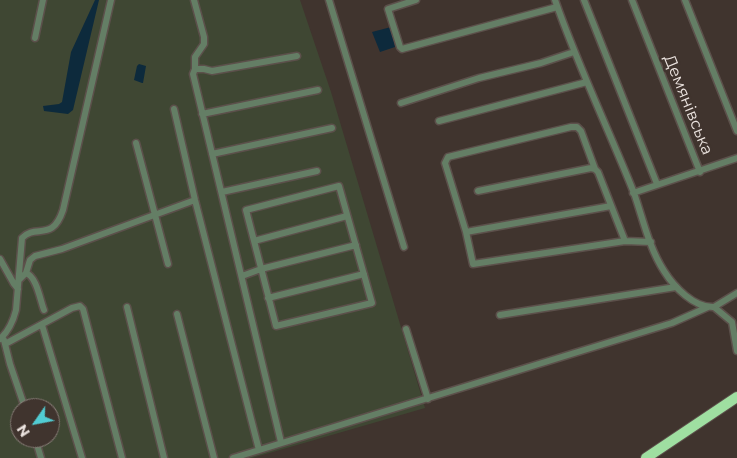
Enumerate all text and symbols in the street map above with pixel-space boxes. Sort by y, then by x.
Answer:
street label: Демянівська [659,52,717,158]
north arrow [10,398,60,448]
text: N [13,421,34,440]

